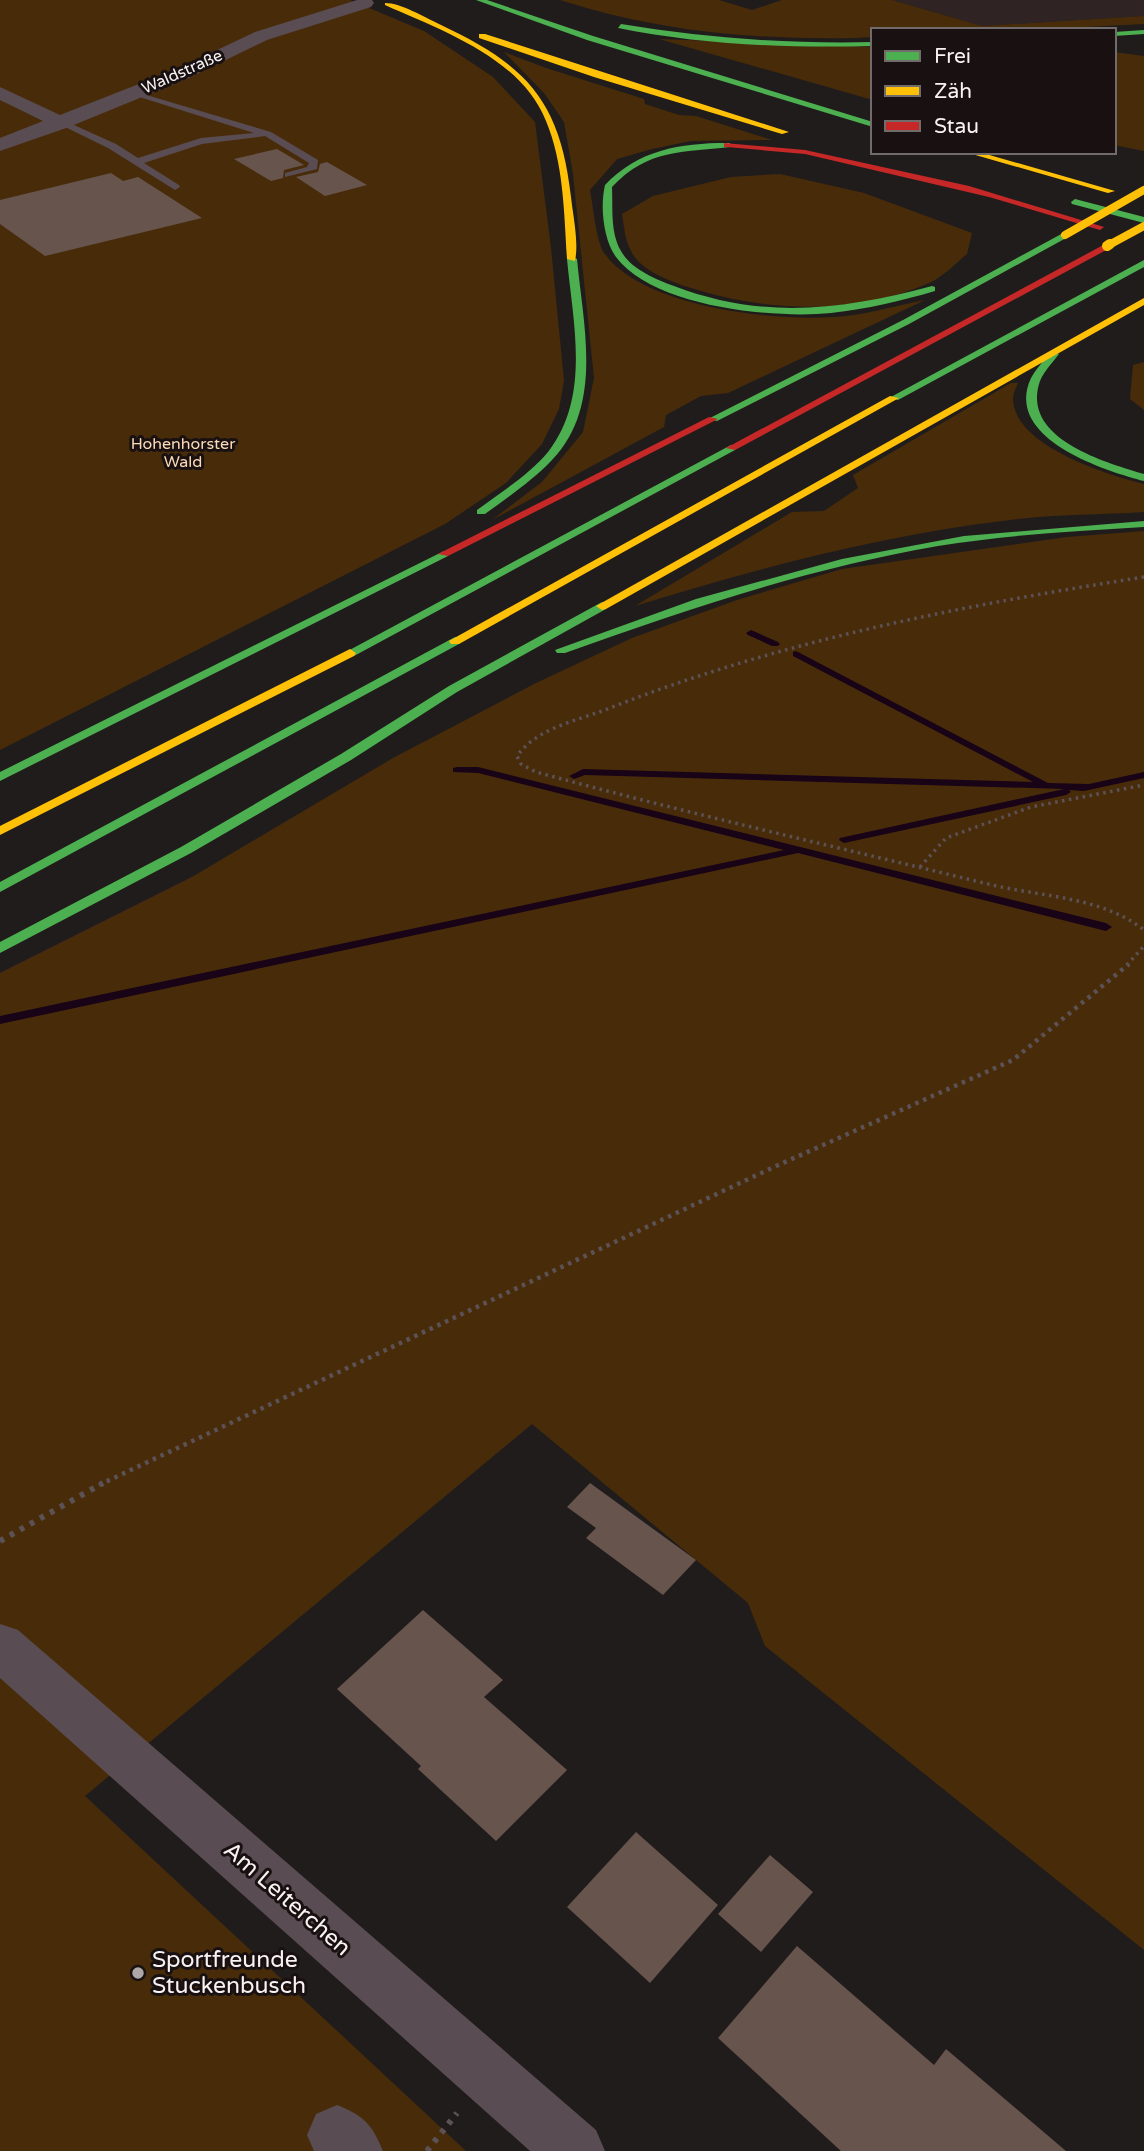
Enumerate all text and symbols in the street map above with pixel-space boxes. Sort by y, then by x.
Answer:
legend [871,28,1116,154]
text: Frei [934,44,971,69]
street label: Waldstraße [139,45,225,99]
text: Zäh [934,79,972,104]
text: Stau [934,114,979,139]
park label: Hohenhorster Wald [131,434,236,472]
street label: Am Leiterchen [218,1836,356,1962]
place label: Sportfreunde Stuckenbusch [152,1946,306,2000]
marker: Sportfreunde Stuckenbusch [130,1965,146,1981]

